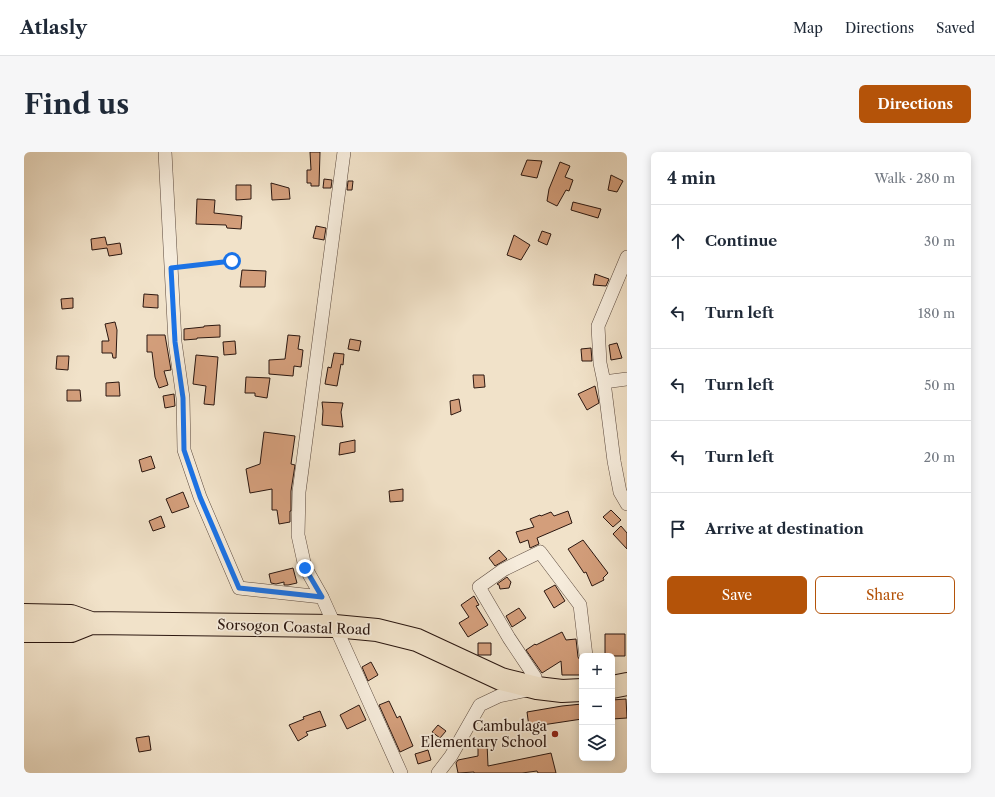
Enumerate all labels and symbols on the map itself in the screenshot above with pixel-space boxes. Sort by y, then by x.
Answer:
route start [223,252,241,270]
route end [296,559,314,577]
street label: Sorsogon Coastal Road [217,615,372,639]
place label: Cambulaga Elementary School [421,717,548,751]
marker: Cambulaga Elementary School [550,729,560,739]

